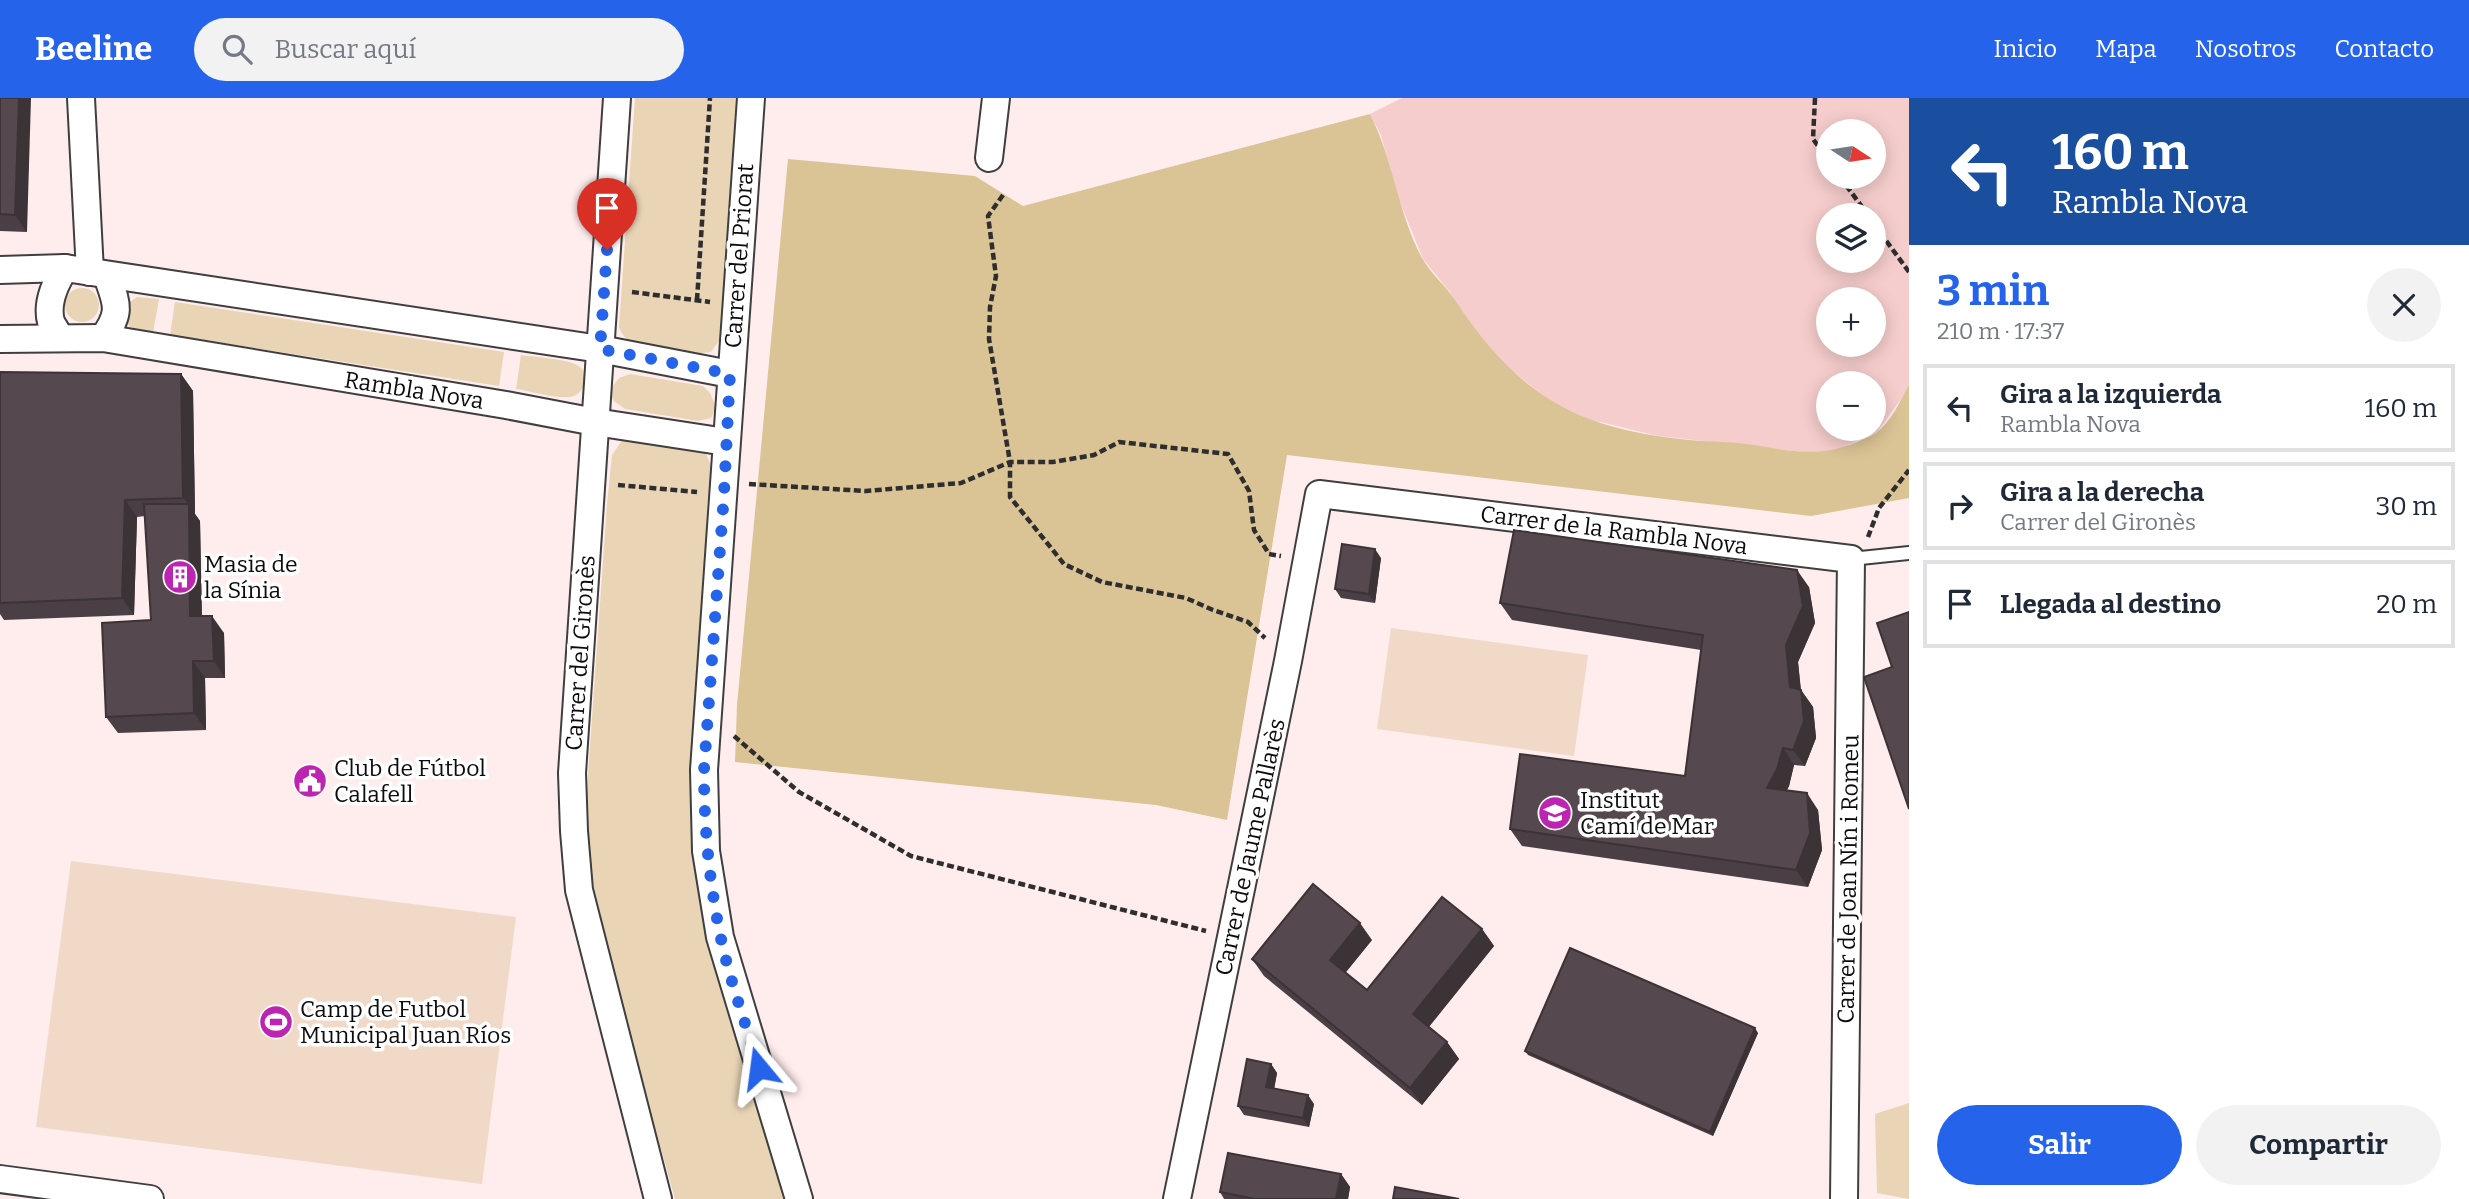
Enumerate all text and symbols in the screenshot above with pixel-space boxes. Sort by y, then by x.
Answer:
search box [194,18,684,81]
text: Beeline [35,29,152,69]
icon: search [218,30,256,68]
text: Buscar aquí [274,34,416,65]
text: Inicio [1993,35,2057,63]
text: Mapa [2095,35,2157,63]
text: Nosotros [2195,35,2296,63]
text: Contacto [2334,35,2434,63]
north arrow [1816,119,1886,189]
map controls [1816,119,1886,441]
text: 160 m [2052,123,2189,182]
icon: left [1937,126,2028,217]
street label: Carrer del Priorat [719,163,759,349]
pin [577,178,637,250]
text: Rambla Nova [2052,183,2248,221]
icon: arrive [588,189,626,227]
button: layers [1816,203,1886,273]
text: 3 min [1937,266,2049,316]
button: close [2367,268,2441,342]
button: + [1816,287,1886,357]
text: 210 m · 17:37 [1937,317,2064,345]
street label: Rambla Nova [342,365,486,415]
button: − [1816,371,1886,441]
text: Gira a la izquierda [2000,379,2222,410]
icon: left [1941,389,1979,427]
text: 160 m [2365,393,2437,424]
text: Rambla Nova [2000,410,2141,438]
text: Gira a la derecha [2000,477,2204,508]
icon: right [1941,487,1979,525]
text: 30 m [2376,491,2437,522]
street label: Carrer de la Rambla Nova [1479,500,1750,560]
text: Carrer del Gironès [2000,508,2196,536]
place label: Masia de la Sínia [204,550,298,604]
street label: Carrer del Gironès [559,554,601,752]
building icon: Masia de la Sínia [161,558,199,596]
icon: arrive [1941,585,1979,623]
text: Llegada al destino [2000,589,2221,620]
text: 20 m [2376,589,2437,620]
street label: Carrer de Jaume Pallarès [1209,716,1291,978]
street label: Carrer de Joan Nín i Romeu [1831,734,1865,1024]
place label: Club de Fútbol Calafell [334,754,486,808]
public building icon: Club de Fútbol Calafell [291,762,329,800]
place label: Institut Camí de Mar [1580,786,1714,840]
school or university icon: Institut Camí de Mar [1536,794,1574,832]
place label: Camp de Futbol Municipal Juan Ríos [300,995,511,1049]
sports icon: Camp de Futbol Municipal Juan Ríos [257,1003,295,1041]
position arrow [722,1031,796,1105]
button: Salir [1937,1105,2182,1185]
button: Compartir [2196,1105,2441,1185]

